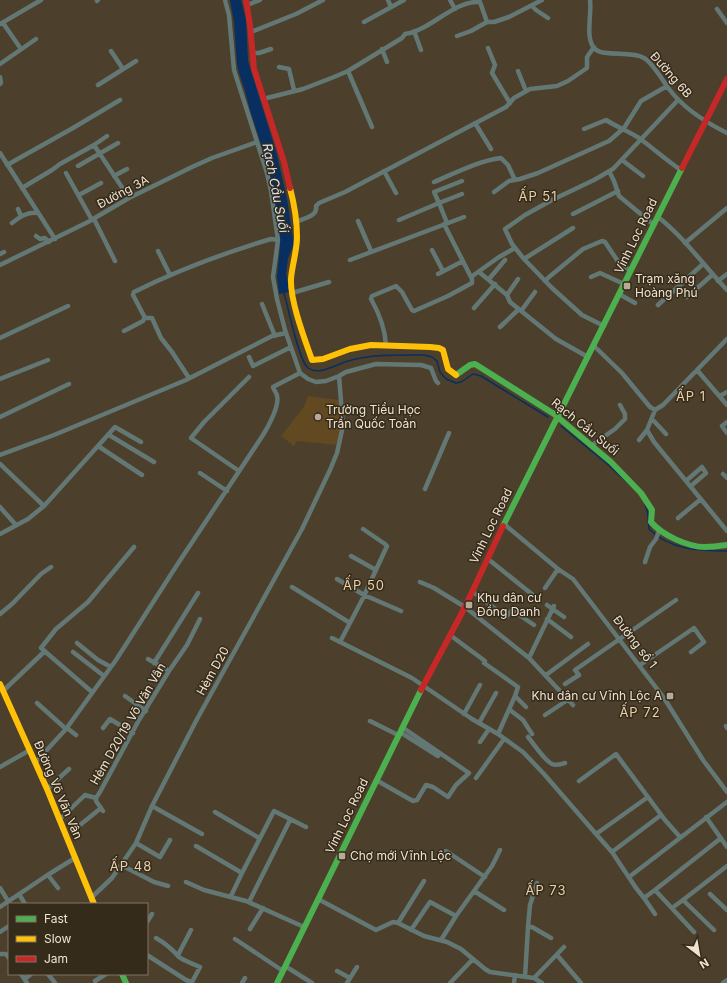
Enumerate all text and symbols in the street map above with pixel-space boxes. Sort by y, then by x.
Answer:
street label: Đường 6B [647,49,695,101]
water label: Rạch Cầu Suối [259,142,293,235]
street label: Đường 3A [94,172,151,211]
district label: ẤP 51 [518,186,558,204]
street label: Vinh Loc Road [611,196,660,276]
place label: Trạm xăng Hoàng Phú [635,271,698,300]
marker: Trạm xăng Hoàng Phú [622,281,632,291]
district label: ẤP 1 [676,386,706,404]
street label: Rạch Cầu Suối [548,395,622,458]
place label: Trường Tiểu Học Trần Quốc Toản [326,402,421,431]
marker: Trường Tiểu Học Trần Quốc Toản [313,412,323,422]
street label: Vinh Loc Road [466,486,515,566]
district label: ẤP 50 [343,575,385,593]
place label: Khu dân cư Đồng Danh [477,590,542,619]
marker: Khu dân cư Đồng Danh [464,600,474,610]
street label: Đường số 1 [610,612,661,671]
street label: Hẻm D20 [193,644,232,698]
street label: Hẻm D20/19 Võ Văn Vân [87,660,169,787]
place label: Khu dân cư Vĩnh Lộc A [531,688,662,703]
marker: Khu dân cư Vĩnh Lộc A [665,691,675,701]
district label: ẤP 72 [619,702,661,720]
street label: Đường Võ Văn Vân [31,738,86,841]
street label: Vinh Loc Road [322,776,371,856]
place label: Chợ mới Vĩnh Lộc [350,848,452,863]
marker: Chợ mới Vĩnh Lộc [337,851,347,861]
district label: ẤP 48 [110,856,152,874]
district label: ẤP 73 [525,880,567,898]
legend [8,903,148,975]
text: Fast [44,911,68,926]
text: Slow [44,931,72,946]
north arrow [679,935,719,975]
text: Jam [44,951,68,966]
text: N [697,955,711,972]

